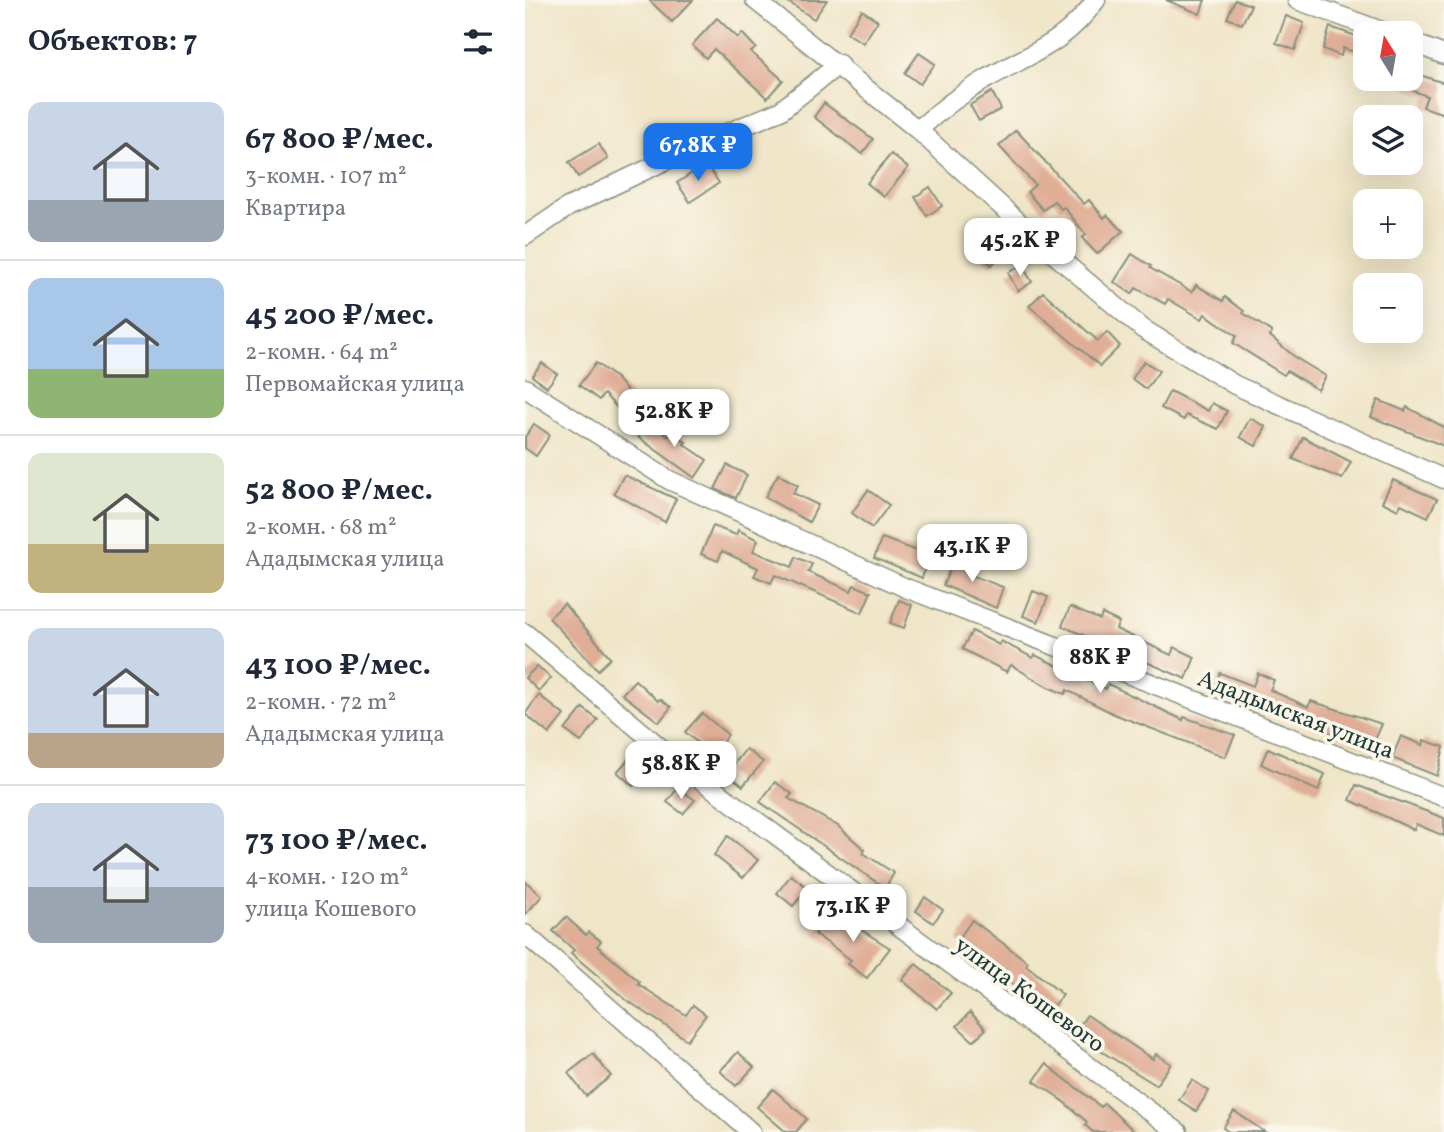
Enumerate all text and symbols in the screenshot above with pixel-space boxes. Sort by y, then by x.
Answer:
text: Объектов: 7 [28,21,198,63]
north arrow [1353,21,1423,91]
map controls [1353,21,1423,343]
icon: filters [459,23,497,61]
button: layers [1353,105,1423,175]
text: 67 800 ₽/мес. [245,119,434,161]
pin: 67.8K ₽ [633,124,763,183]
icon: home [84,130,168,214]
text: 67.8K ₽ [659,130,737,162]
text: 3-комн. · 107 m² [245,161,407,193]
button: + [1353,189,1423,259]
text: Квартира [245,193,346,225]
pin: 45.2K ₽ [955,218,1085,278]
text: 45.2K ₽ [980,225,1060,257]
button: − [1353,273,1423,343]
text: 45 200 ₽/мес. [245,295,434,337]
icon: home [84,306,168,390]
text: 2-комн. · 64 m² [245,337,398,369]
text: Первомайская улица [245,369,465,401]
pin: 52.8K ₽ [609,390,739,449]
text: 52.8K ₽ [634,396,714,428]
text: 52 800 ₽/мес. [245,470,433,512]
icon: home [84,481,168,565]
text: 2-комн. · 68 m² [245,512,396,544]
pin: 43.1K ₽ [907,524,1037,584]
text: 43.1K ₽ [933,531,1011,563]
text: Ададымская улица [245,544,445,576]
pin: 88K ₽ [1051,636,1149,695]
text: 88K ₽ [1069,642,1131,674]
text: 43 100 ₽/мес. [245,645,431,687]
icon: home [84,656,168,740]
street label: Ададымская улица [1192,663,1399,769]
text: 2-комн. · 72 m² [245,687,396,719]
text: Ададымская улица [245,719,445,751]
pin: 58.8K ₽ [616,742,746,801]
text: 58.8K ₽ [641,748,721,780]
text: 73 100 ₽/мес. [245,820,428,862]
icon: home [84,831,168,915]
text: 4-комн. · 120 m² [245,862,408,894]
pin: 73.1K ₽ [788,884,918,944]
text: 73.1K ₽ [815,891,891,923]
text: улица Кошевого [245,894,417,926]
street label: улица Кошевого [946,929,1111,1062]

